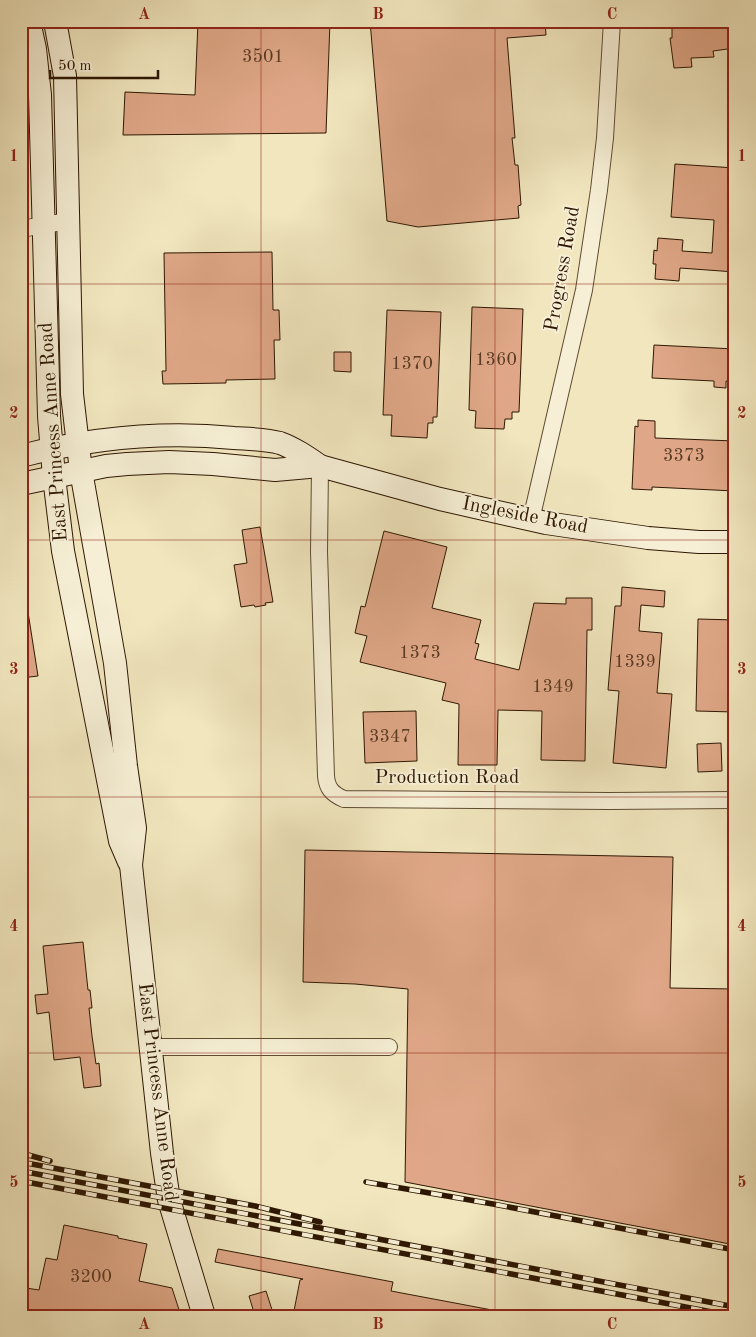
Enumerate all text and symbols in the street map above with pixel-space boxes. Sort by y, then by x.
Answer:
text: A [138,7,150,23]
text: B [372,7,384,23]
text: C [607,7,617,23]
scale bar [50,48,158,80]
house number: 3501 [242,48,284,66]
text: 50 m [58,59,92,74]
text: 1 [9,149,19,165]
text: 1 [737,149,747,165]
street label: Progress Road [542,205,584,333]
street label: East Princess Anne Road [36,322,72,542]
house number: 1360 [475,351,517,369]
house number: 1370 [391,355,433,373]
text: 2 [9,406,19,422]
text: 2 [737,406,747,422]
house number: 3373 [663,447,705,465]
street label: Ingleside Road [460,494,590,538]
house number: 1373 [399,644,441,662]
house number: 1339 [614,653,656,671]
text: 3 [9,662,19,678]
text: 3 [737,662,747,678]
house number: 1349 [532,678,574,696]
house number: 3347 [369,728,411,746]
street label: Production Road [375,768,519,788]
text: 4 [9,919,19,935]
text: 4 [737,919,747,935]
street label: East Princess Anne Road [134,982,180,1202]
text: 5 [9,1175,19,1191]
text: 5 [737,1175,747,1191]
house number: 3200 [70,1268,112,1286]
text: A [138,1317,150,1333]
text: B [372,1317,384,1333]
text: C [607,1317,617,1333]

